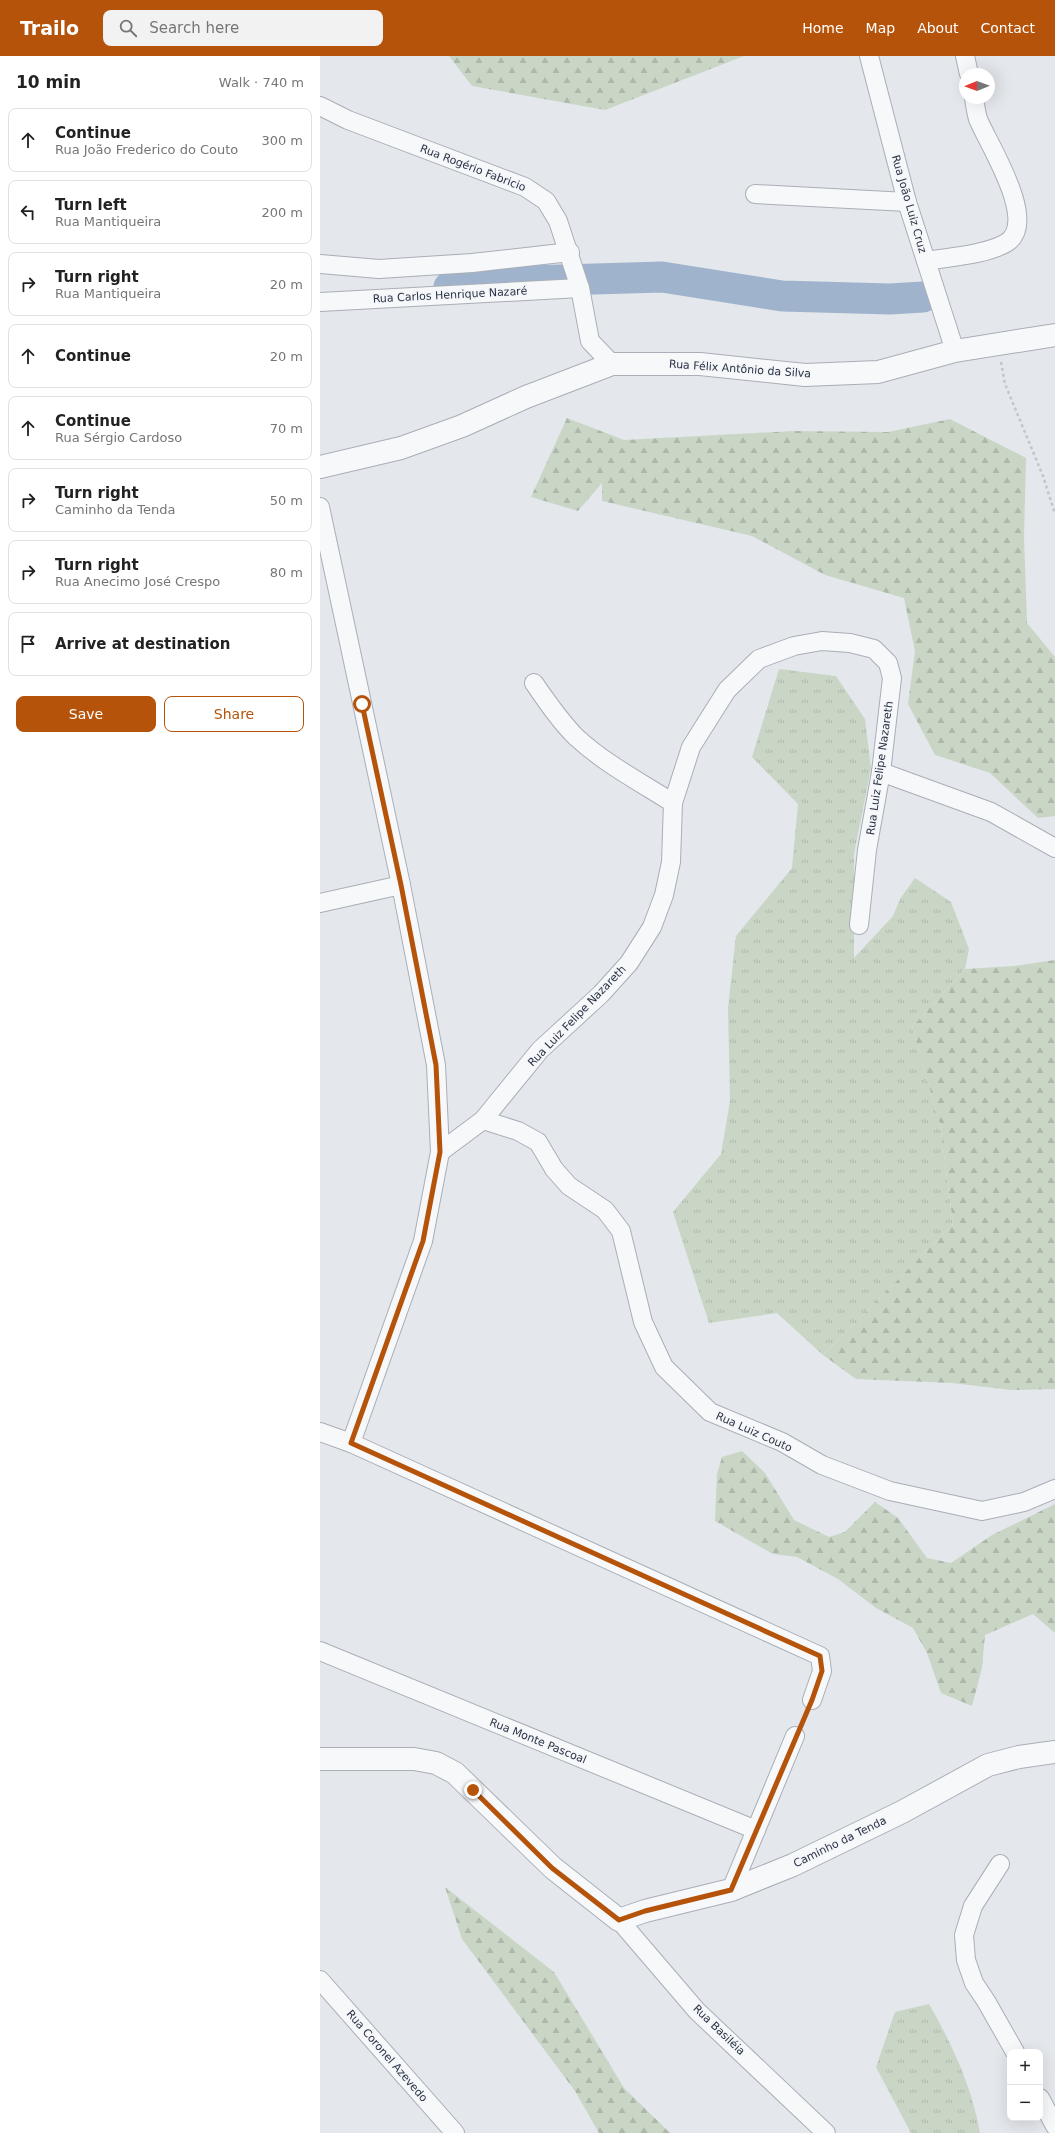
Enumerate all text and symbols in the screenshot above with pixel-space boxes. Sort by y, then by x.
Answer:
search box [103,10,383,46]
text: Trailo [20,17,79,39]
icon: search [117,17,139,39]
text: Search here [149,19,239,37]
text: Home [802,20,844,36]
text: Map [866,20,895,36]
text: About [917,20,959,36]
text: Contact [981,20,1035,36]
north arrow [959,68,995,104]
text: 10 min [16,72,81,92]
text: Walk · 740 m [219,75,304,90]
text: Continue [55,124,131,142]
icon: ahead [17,129,39,151]
text: 300 m [261,133,303,148]
text: Rua João Frederico do Couto [55,142,238,157]
street label: Rua Rogério Fabricio [418,142,528,194]
street label: Rua João Luiz Cruz [889,153,929,255]
text: Turn left [55,196,127,214]
icon: left [17,201,39,223]
text: 200 m [261,205,303,220]
text: Rua Mantiqueira [55,214,161,229]
text: Turn right [55,268,139,286]
icon: right [17,273,39,295]
text: 20 m [270,277,303,292]
street label: Rua Carlos Henrique Nazaré [372,284,528,306]
text: Rua Mantiqueira [55,286,161,301]
icon: ahead [17,345,39,367]
text: Continue [55,347,131,365]
text: 20 m [270,349,303,364]
street label: Rua Félix Antônio da Silva [669,358,811,380]
text: Continue [55,412,131,430]
icon: ahead [17,417,39,439]
text: 70 m [270,421,303,436]
text: Rua Sérgio Cardoso [55,430,182,445]
text: Turn right [55,484,139,502]
icon: right [17,489,39,511]
text: 50 m [270,493,303,508]
text: Caminho da Tenda [55,502,175,517]
text: Turn right [55,556,139,574]
icon: right [17,561,39,583]
text: 80 m [270,565,303,580]
text: Rua Anecimo José Crespo [55,574,220,589]
icon: arrive [17,633,39,655]
text: Arrive at destination [55,635,230,653]
route start [353,695,371,713]
button: Save [16,696,156,732]
button: Share [164,696,304,732]
street label: Rua Luiz Felipe Nazareth [864,700,896,836]
street label: Rua Luiz Felipe Nazareth [525,963,629,1069]
street label: Rua Luiz Couto [714,1409,794,1455]
street label: Rua Monte Pascoal [488,1716,588,1766]
route end [464,1781,482,1799]
street label: Caminho da Tenda [791,1814,889,1870]
street label: Rua Basiléia [690,2002,748,2058]
street label: Rua Coronel Azevedo [344,2008,430,2105]
map controls [1007,2049,1043,2121]
button: + [1007,2049,1043,2085]
button: − [1007,2085,1043,2121]

